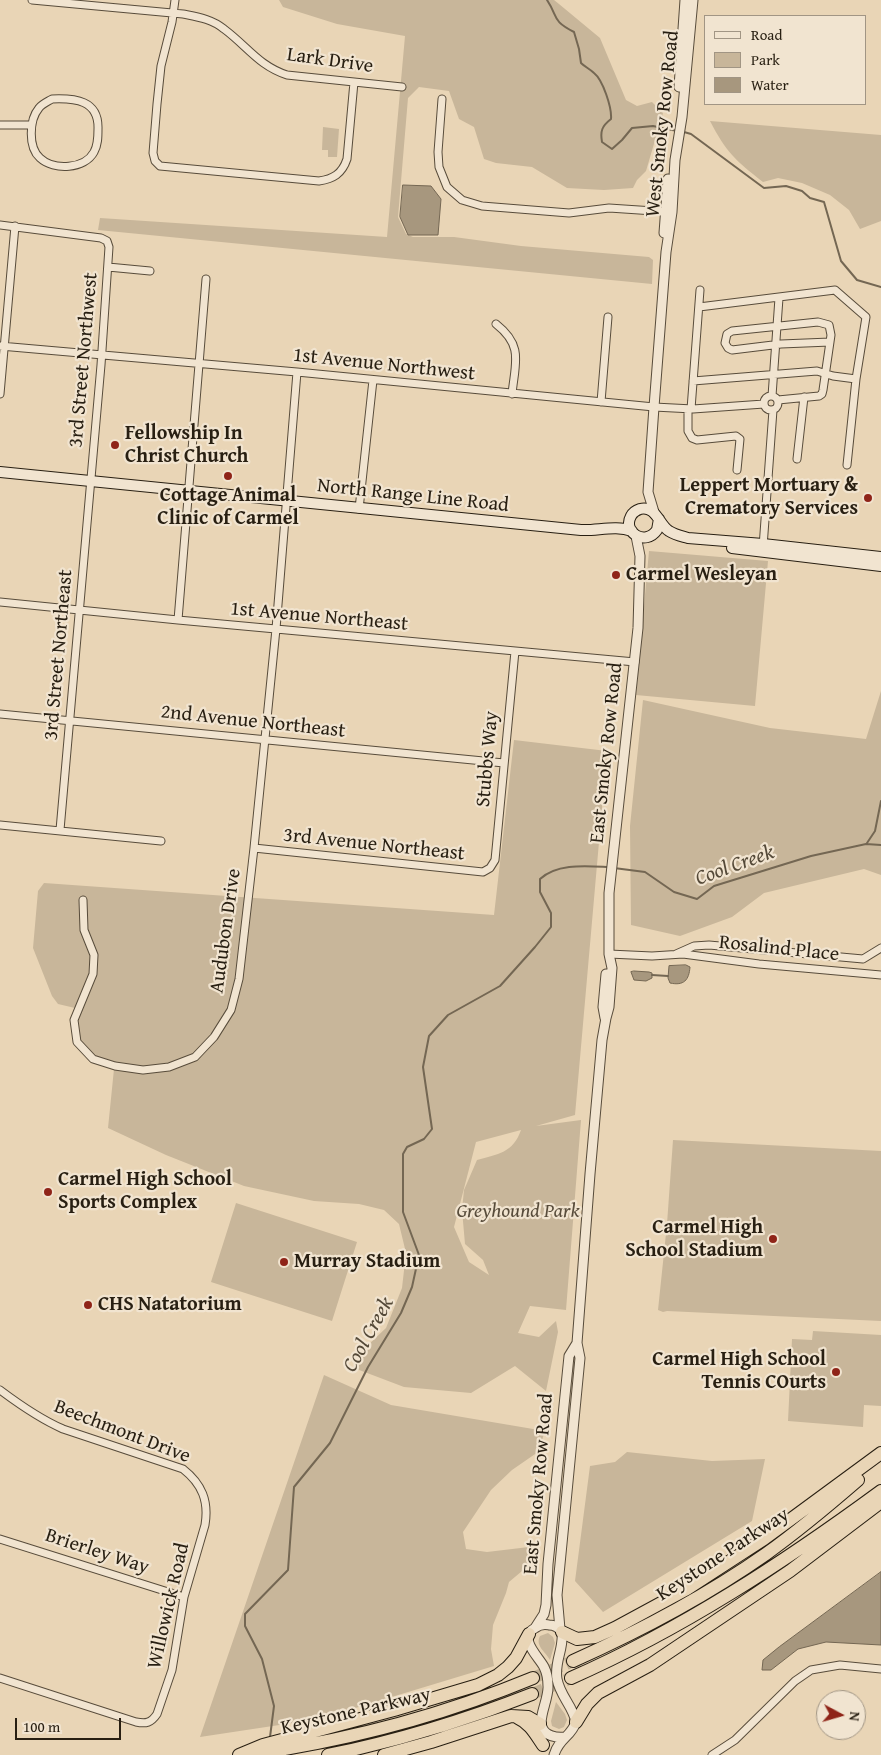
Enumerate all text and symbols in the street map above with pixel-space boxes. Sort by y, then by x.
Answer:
legend [704,15,866,105]
text: Road [751,24,782,45]
street label: West Smoky Row Road [641,29,685,219]
street label: Lark Drive [285,43,375,79]
text: Park [751,49,780,70]
text: Water [751,74,789,95]
street label: 3rd Street Northwest [64,271,104,449]
street label: 1st Avenue Northwest [292,344,476,386]
place label: Fellowship In Christ Church [125,422,248,469]
marker: Fellowship In Christ Church [109,439,121,451]
marker: Cottage Animal Clinic of Carmel [222,470,234,482]
street label: North Range Line Road [316,474,510,518]
place label: Leppert Mortuary & Crematory Services [680,474,858,521]
place label: Cottage Animal Clinic of Carmel [157,484,299,531]
marker: Leppert Mortuary & Crematory Services [862,492,874,504]
place label: Carmel Wesleyan [626,563,777,587]
street label: 3rd Street Northeast [40,569,78,741]
marker: Carmel Wesleyan [610,569,622,581]
street label: 1st Avenue Northeast [229,597,409,637]
street label: East Smoky Row Road [586,661,628,845]
street label: 2nd Avenue Northeast [160,700,346,744]
street label: Stubbs Way [472,710,504,808]
street label: 3rd Avenue Northeast [282,824,466,866]
water label: Cool Creek [692,840,778,892]
street label: Audubon Drive [205,867,247,995]
street label: Rosalind Place [718,931,840,967]
place label: Carmel High School Sports Complex [58,1168,232,1215]
marker: Carmel High School Sports Complex [42,1186,54,1198]
park label: Greyhound Park [456,1200,580,1224]
place label: Carmel High School Stadium [625,1216,763,1263]
marker: Carmel High School Stadium [767,1233,779,1245]
place label: Murray Stadium [294,1250,440,1274]
marker: Murray Stadium [278,1256,290,1268]
place label: CHS Natatorium [98,1293,242,1317]
water label: Cool Creek [338,1293,400,1377]
marker: CHS Natatorium [82,1299,94,1311]
place label: Carmel High School Tennis COurts [652,1348,826,1395]
marker: Carmel High School Tennis COurts [830,1366,842,1378]
street label: East Smoky Row Road [519,1392,559,1576]
street label: Beechmont Drive [50,1395,194,1469]
street label: Keystone Parkway [652,1503,794,1607]
street label: Brierley Way [42,1524,152,1580]
street label: Willowick Road [143,1541,195,1671]
street label: Keystone Parkway [279,1683,433,1741]
north arrow [816,1690,866,1740]
scale bar [18,1708,124,1740]
text: N [844,1711,865,1722]
text: 100 m [23,1716,60,1737]

